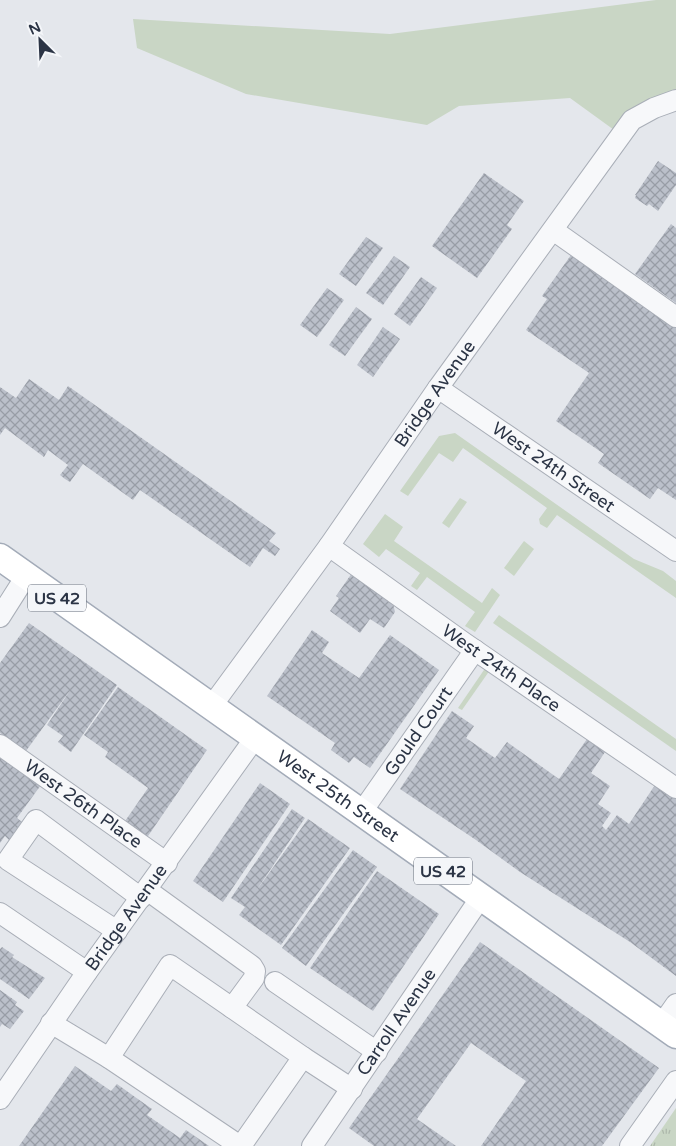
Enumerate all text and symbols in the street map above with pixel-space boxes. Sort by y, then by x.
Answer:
north arrow [15,15,65,65]
text: N [26,19,44,39]
street label: Bridge Avenue [389,336,480,451]
street label: West 24th Street [488,417,619,517]
road number: US 42 [28,584,86,612]
street label: West 24th Place [438,619,565,717]
street label: Gould Court [379,682,457,780]
street label: West 25th Street [273,745,403,847]
street label: West 26th Place [20,755,147,853]
road number: US 42 [414,858,472,884]
street label: Bridge Avenue [80,860,172,975]
street label: Carroll Avenue [352,964,441,1080]

